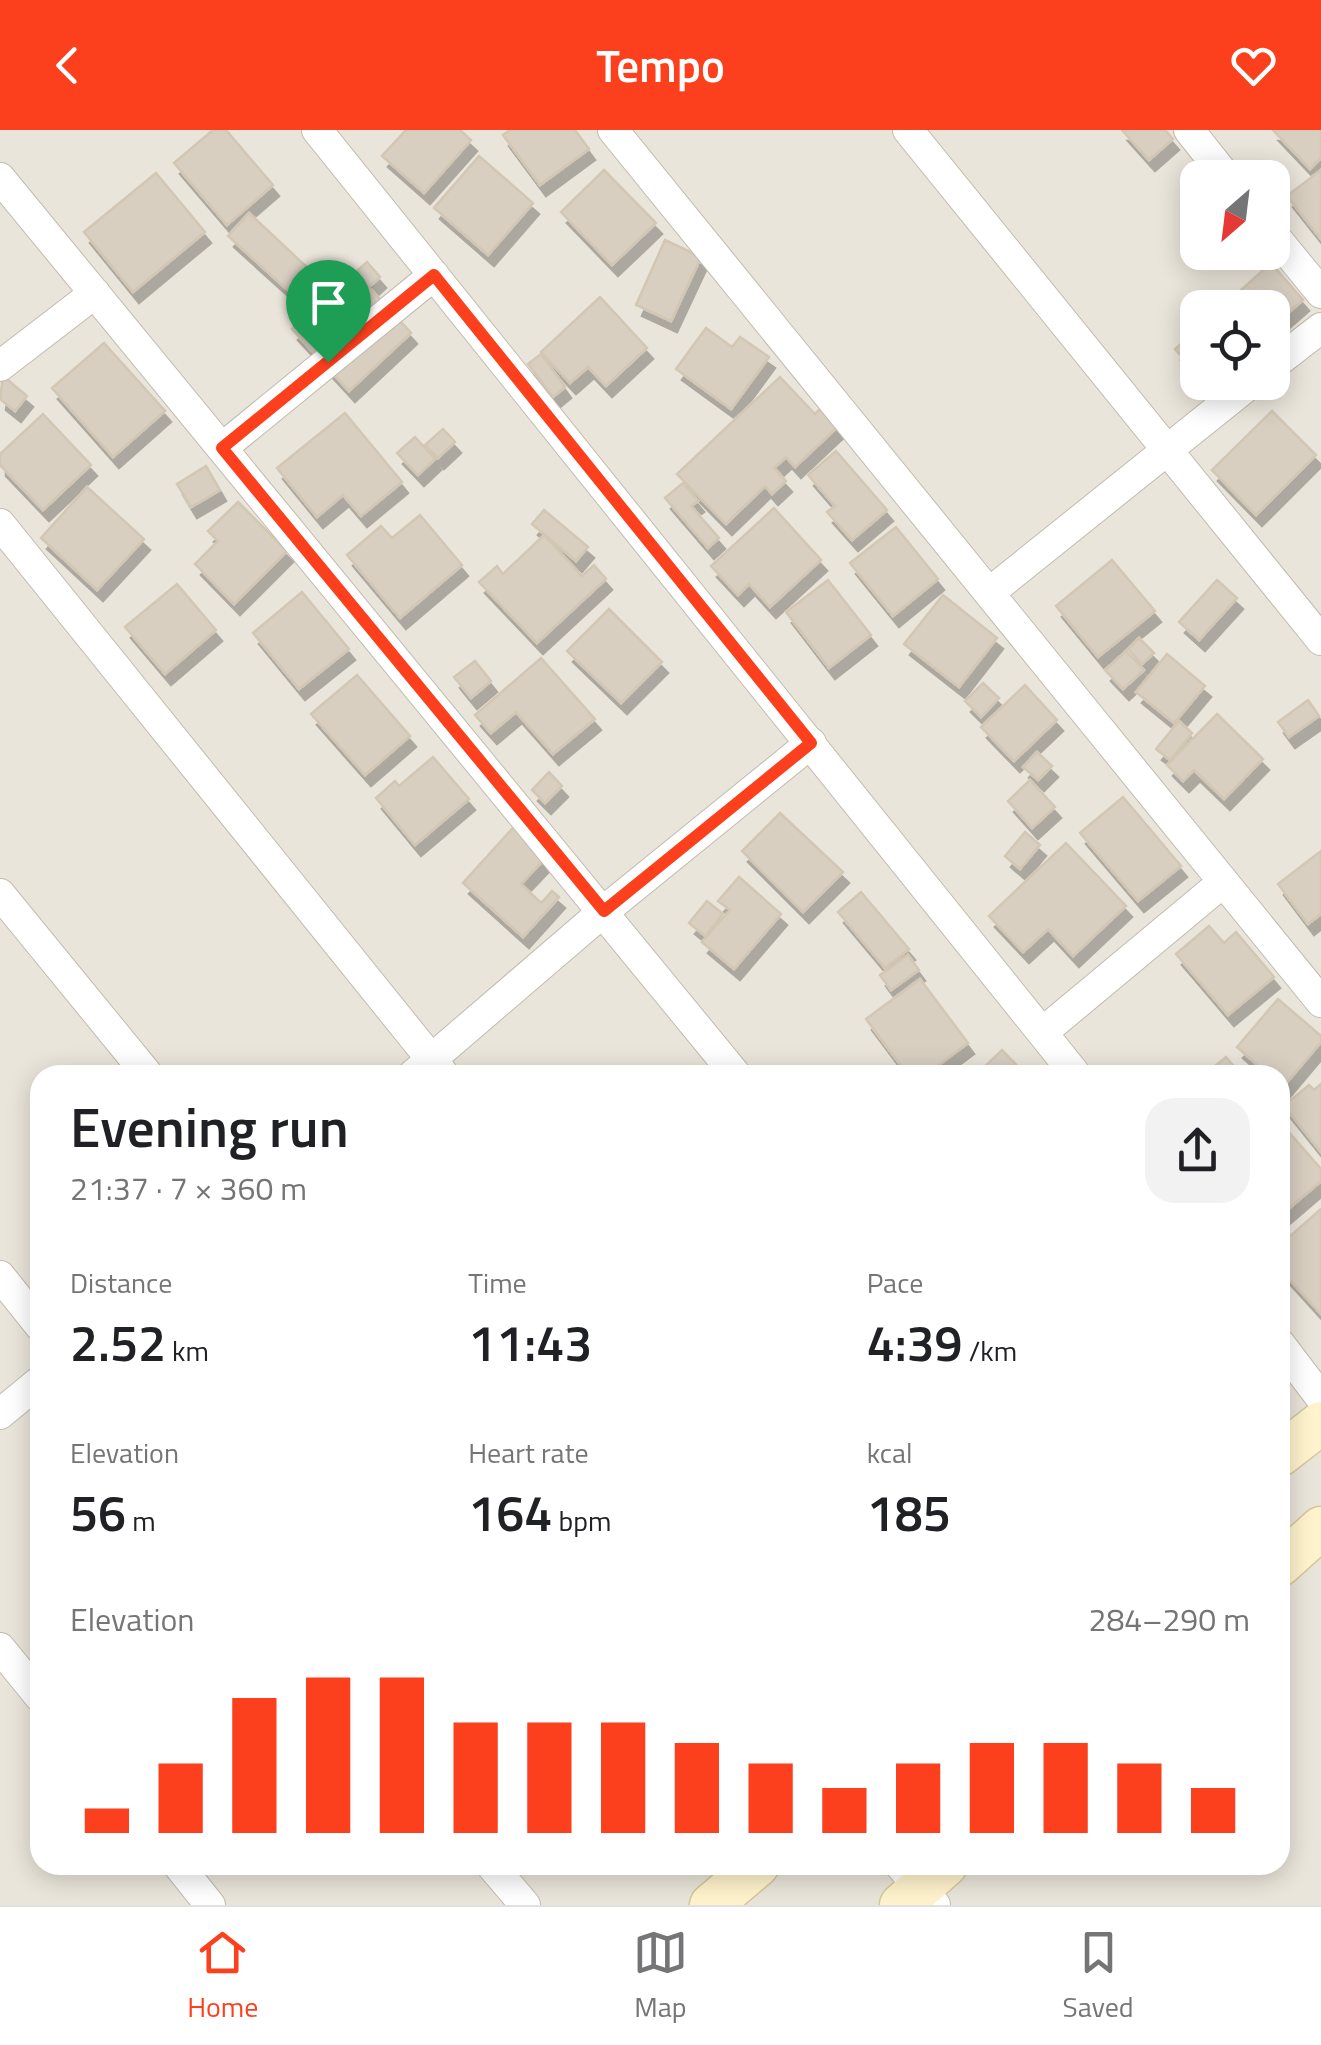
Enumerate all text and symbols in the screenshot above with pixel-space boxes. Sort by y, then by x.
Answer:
text: Tempo [596,31,725,99]
icon: back [40,38,95,93]
icon: heart [1226,38,1281,93]
north arrow [1180,160,1290,270]
map controls [1180,160,1290,400]
pin [286,260,371,363]
icon: arrive [301,275,356,330]
button: locate [1180,290,1290,400]
text: Evening run [70,1085,349,1168]
button: share [1145,1098,1250,1203]
text: 21:37 · 7 × 360 m [70,1164,307,1212]
text: Distance [70,1261,172,1304]
text: Time [468,1261,527,1304]
text: Pace [867,1261,923,1304]
text: 2.52 [70,1304,166,1380]
text: 11:43 [468,1304,592,1380]
text: 4:39 [867,1304,963,1380]
text: km [166,1329,209,1372]
text: /km [963,1329,1017,1372]
text: Elevation [70,1431,179,1474]
text: Heart rate [468,1431,589,1474]
text: kcal [867,1431,912,1474]
text: 56 [70,1474,126,1550]
text: 164 [468,1474,552,1550]
text: 185 [867,1474,951,1550]
text: m [126,1499,156,1542]
text: bpm [552,1499,611,1542]
text: Elevation [70,1595,194,1643]
text: 284–290 m [1088,1595,1250,1643]
tab: Home [187,1925,258,2028]
tab: Map [633,1925,688,2028]
tab: Saved [1062,1925,1134,2028]

